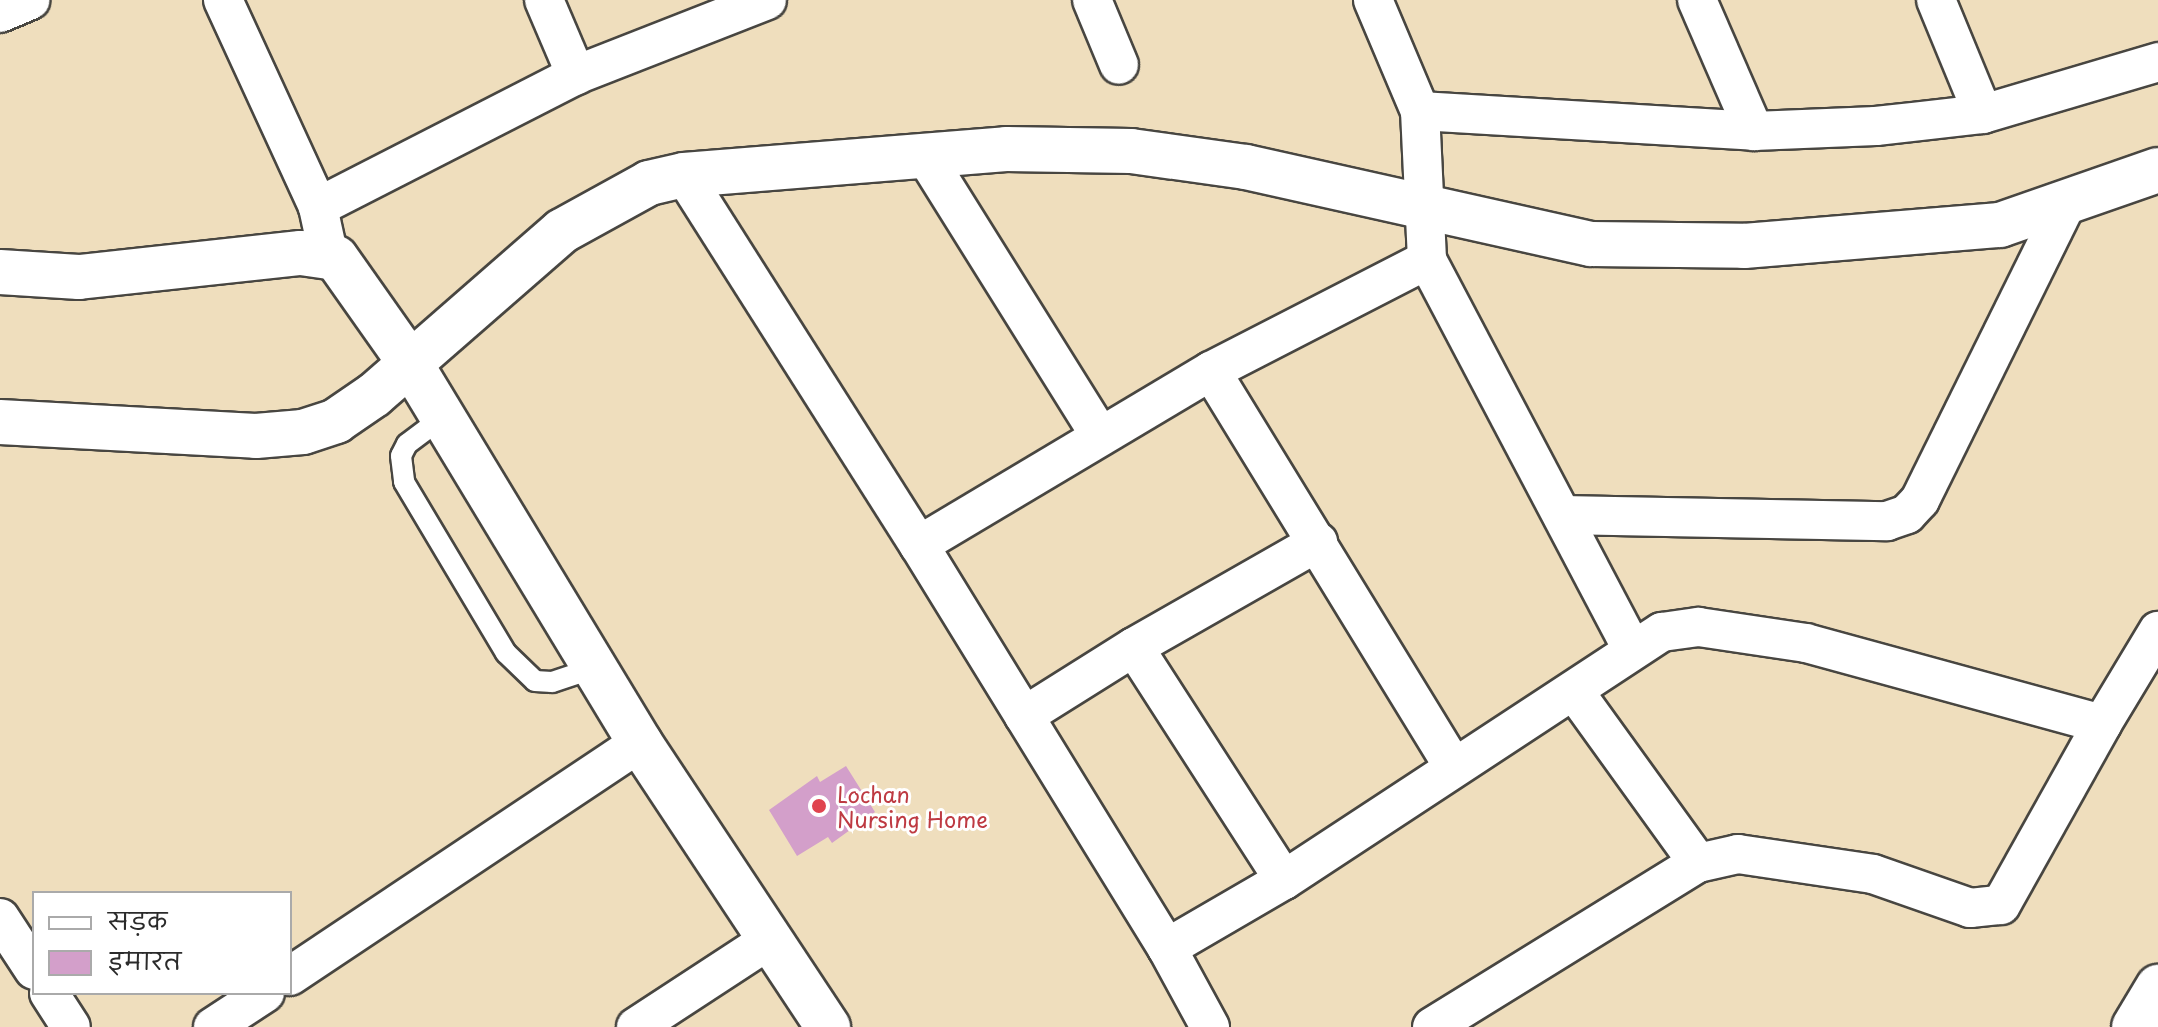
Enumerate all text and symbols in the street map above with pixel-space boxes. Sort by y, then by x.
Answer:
place label: Lochan Nursing Home [837,780,988,832]
marker: Lochan Nursing Home [808,795,830,817]
legend [32,891,292,995]
text: सड़क [108,902,167,938]
text: इमारत [108,942,181,978]

